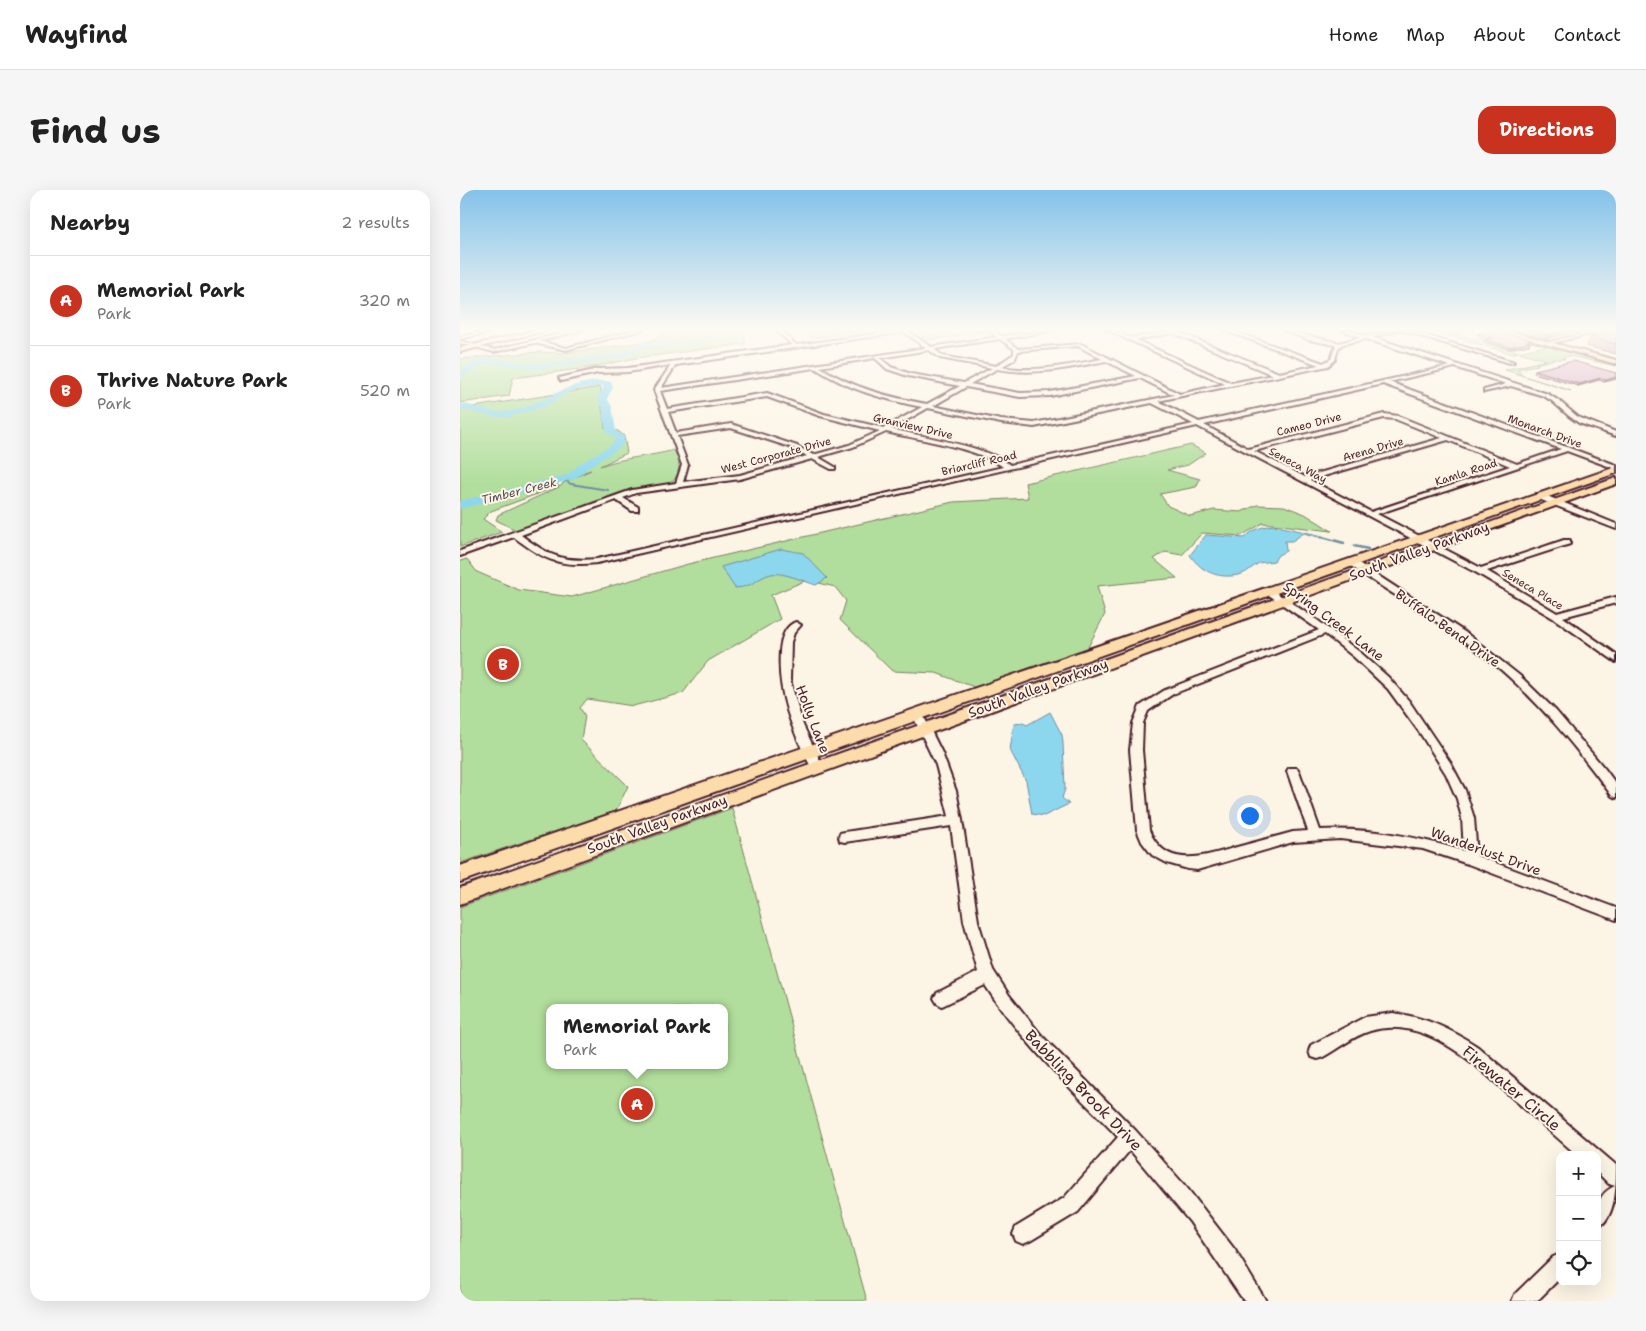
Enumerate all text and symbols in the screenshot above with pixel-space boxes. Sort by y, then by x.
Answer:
text: Wayfind [25,19,128,51]
text: Home [1329,23,1378,47]
text: Map [1406,23,1445,47]
text: About [1473,23,1526,47]
text: Contact [1554,23,1621,47]
button: Directions [1478,106,1616,154]
text: Find us [30,107,161,154]
text: Nearby [50,209,130,237]
text: 2 results [341,212,410,233]
text: Memorial Park [97,278,245,303]
text: A [60,290,72,311]
text: 320 m [359,290,410,311]
text: Park [97,303,131,324]
text: Thrive Nature Park [97,368,288,393]
text: B [61,380,71,401]
text: 520 m [360,380,410,401]
text: Park [97,393,131,414]
street label: Cameo Drive [1275,409,1343,440]
street label: Granview Drive [872,410,954,443]
street label: Monarch Drive [1506,411,1584,452]
street label: West Corporate Drive [719,434,833,477]
street label: Arena Drive [1341,434,1405,465]
street label: Seneca Way [1266,444,1330,487]
street label: Briarcliff Road [940,448,1018,479]
street label: Kamla Road [1433,455,1499,490]
water label: Timber Creek [480,474,558,508]
street label: South Valley Parkway [1347,517,1491,585]
street label: Seneca Place [1499,565,1566,614]
street label: Spring Creek Lane [1280,577,1388,665]
street label: Buffalo Bend Drive [1392,585,1504,671]
pin: B [487,645,519,683]
street label: South Valley Parkway [966,654,1110,722]
street label: Holly Lane [792,682,834,756]
street label: South Valley Parkway [585,790,729,858]
your location [1237,803,1263,829]
street label: Wanderlust Drive [1428,823,1544,879]
popup [546,1004,728,1069]
text: Memorial Park [563,1014,711,1039]
street label: Babbling Brook Drive [1020,1025,1147,1156]
text: Park [563,1039,597,1060]
street label: Firewater Circle [1458,1041,1565,1136]
pin: A [621,1085,653,1123]
map controls [1556,1151,1601,1286]
button: + [1556,1151,1601,1196]
button: − [1556,1196,1601,1241]
button: locate [1556,1241,1601,1286]

